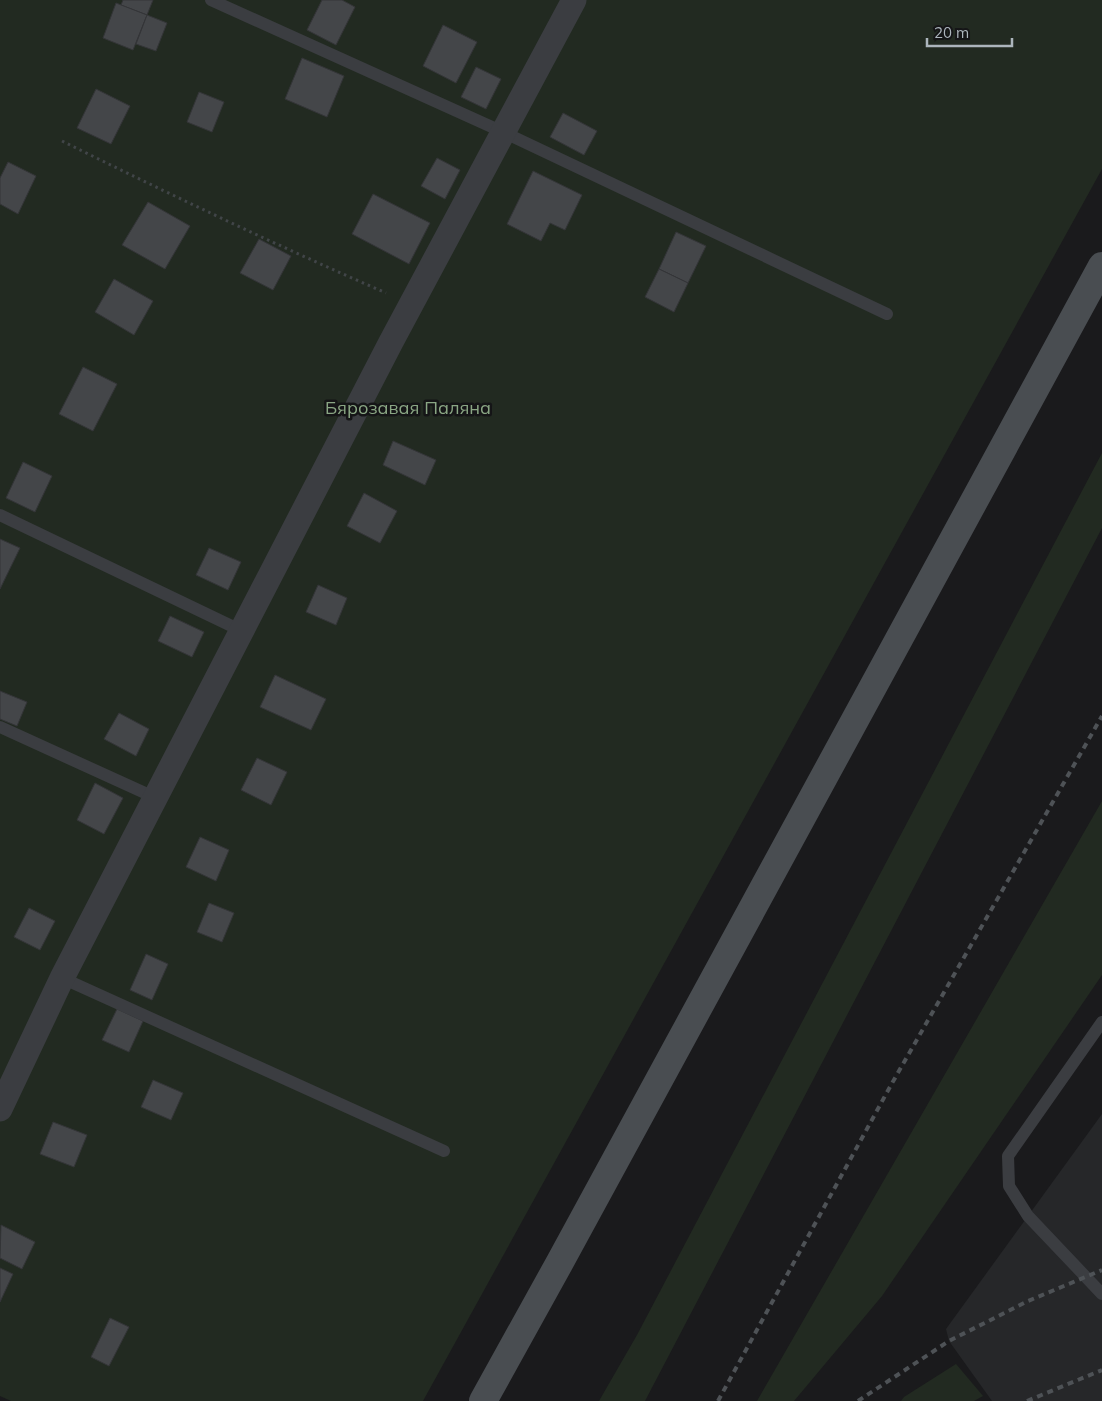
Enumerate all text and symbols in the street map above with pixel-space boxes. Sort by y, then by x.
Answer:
scale bar [927,15,1012,47]
text: 20 m [934,23,969,42]
park label: Бярозавая Паляна [325,396,491,419]

